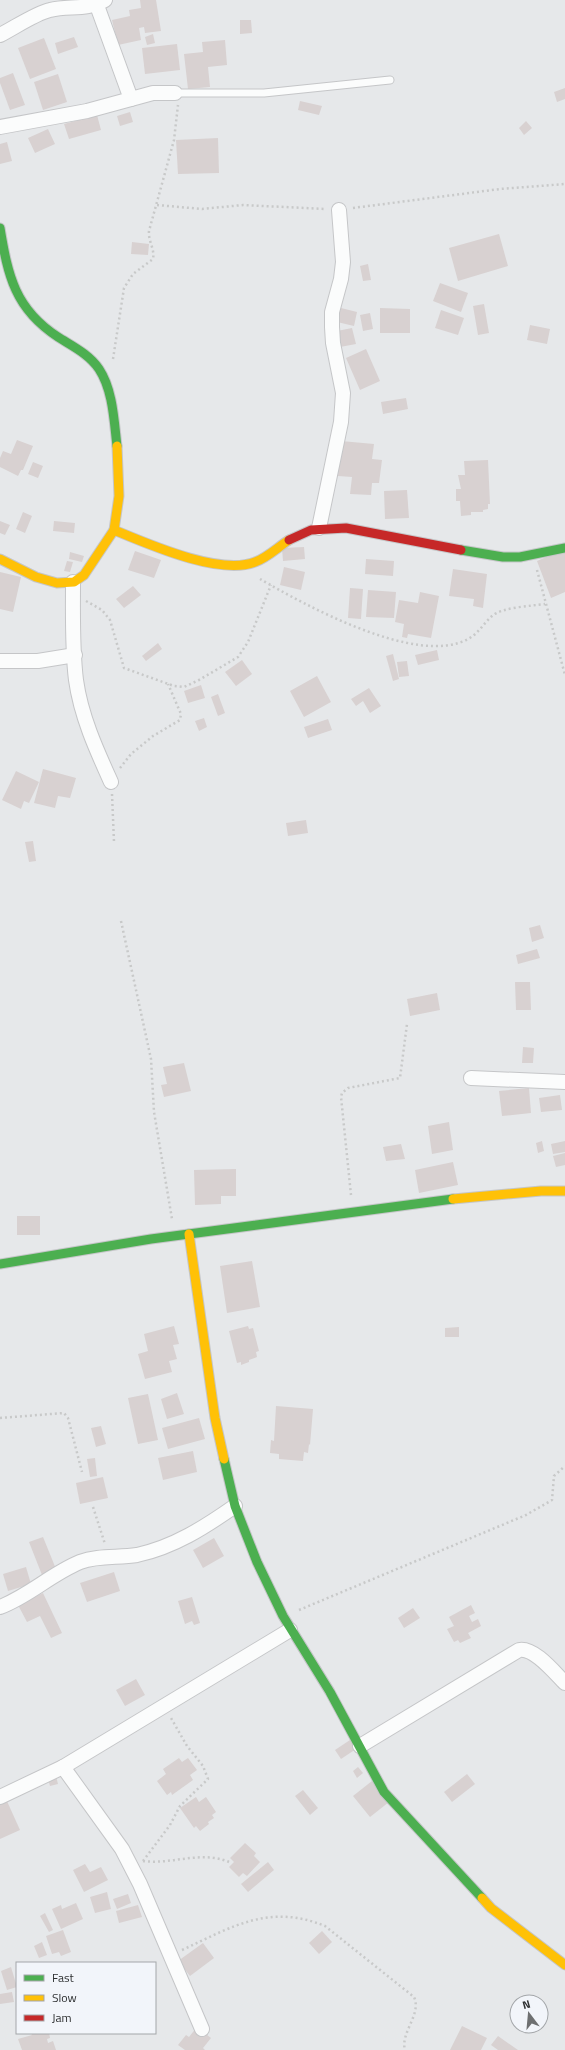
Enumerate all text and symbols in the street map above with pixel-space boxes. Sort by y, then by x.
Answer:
legend [16,1962,156,2034]
text: Fast [52,1968,75,1987]
text: Slow [52,1988,77,2007]
north arrow [509,1994,549,2034]
text: N [520,1996,532,2013]
text: Jam [52,2008,72,2027]

